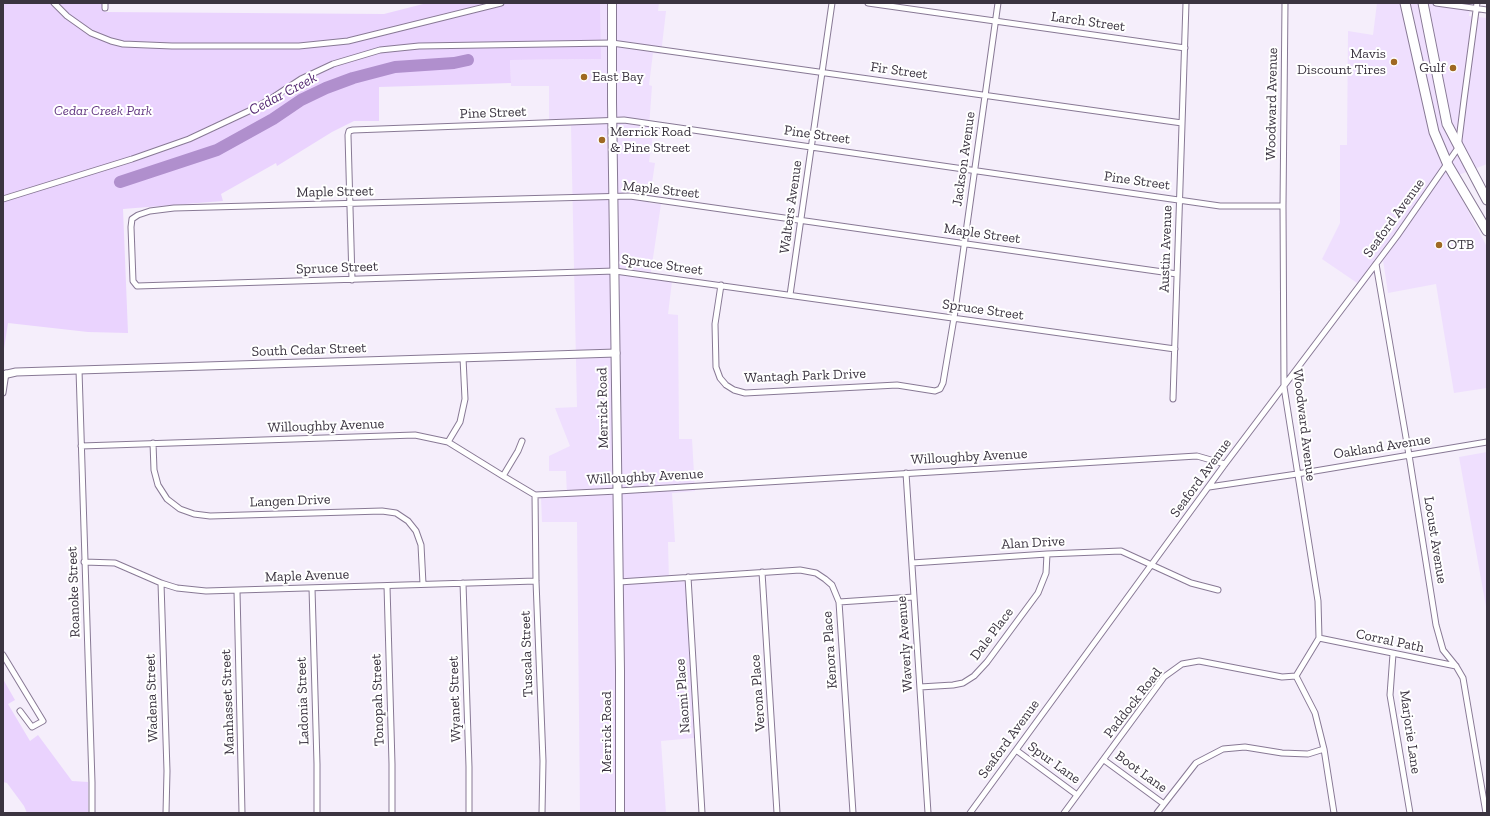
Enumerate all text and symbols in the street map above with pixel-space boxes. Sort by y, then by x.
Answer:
street label: Larch Street [1050,8,1126,36]
place label: Mavis Discount Tires [1297,46,1386,78]
street label: Woodward Avenue [1263,47,1281,161]
marker: Mavis Discount Tires [1389,57,1399,67]
street label: Fir Street [869,59,929,83]
place label: Gulf [1419,60,1445,76]
marker: Gulf [1448,63,1458,73]
water label: Cedar Creek [246,69,320,119]
place label: East Bay [592,69,644,85]
marker: East Bay [579,72,589,82]
park label: Cedar Creek Park [54,103,152,119]
street label: Pine Street [459,103,527,123]
street label: Jackson Avenue [949,111,979,207]
street label: Pine Street [783,122,851,148]
place label: Merrick Road & Pine Street [610,124,691,156]
marker: Merrick Road & Pine Street [597,135,607,145]
street label: Walters Avenue [776,159,806,255]
street label: Pine Street [1103,168,1171,194]
street label: Seaford Avenue [1360,175,1428,261]
street label: Maple Street [622,178,700,202]
street label: Maple Street [296,183,374,201]
street label: Austin Avenue [1156,205,1176,293]
street label: Maple Street [943,220,1021,248]
place label: OTB [1447,237,1474,253]
marker: OTB [1434,240,1444,250]
street label: Spruce Street [620,251,704,279]
street label: Spruce Street [296,258,378,278]
street label: Spruce Street [941,296,1025,324]
street label: South Cedar Street [251,340,367,360]
street label: Wantagh Park Drive [744,365,866,387]
street label: Merrick Road [594,367,612,449]
street label: Woodward Avenue [1289,368,1319,482]
street label: Willoughby Avenue [267,416,385,436]
street label: Oakland Avenue [1332,431,1432,463]
street label: Seaford Avenue [1167,435,1235,521]
street label: Willoughby Avenue [910,446,1028,468]
street label: Willoughby Avenue [586,466,704,488]
street label: Langen Drive [249,491,331,511]
street label: Locust Avenue [1420,495,1450,585]
street label: Alan Drive [1001,533,1065,553]
street label: Roanoke Street [64,546,84,638]
street label: Maple Avenue [264,566,350,586]
street label: Waverly Avenue [893,595,917,693]
street label: Dale Place [967,604,1017,664]
street label: Tuscala Street [517,611,537,697]
street label: Kenora Place [819,611,841,689]
street label: Corral Path [1354,626,1426,656]
street label: Manhasset Street [218,649,238,755]
street label: Tonopah Street [368,653,388,747]
street label: Wadena Street [142,654,162,742]
street label: Verona Place [747,654,769,732]
street label: Wyanet Street [445,656,465,742]
street label: Ladonia Street [293,657,313,745]
street label: Naomi Place [672,658,694,734]
street label: Paddock Road [1100,665,1166,741]
street label: Marjorie Lane [1396,689,1424,775]
street label: Merrick Road [599,691,615,773]
street label: Seaford Avenue [975,696,1043,782]
street label: Spur Lane [1024,738,1084,788]
street label: Boot Lane [1112,748,1170,796]

